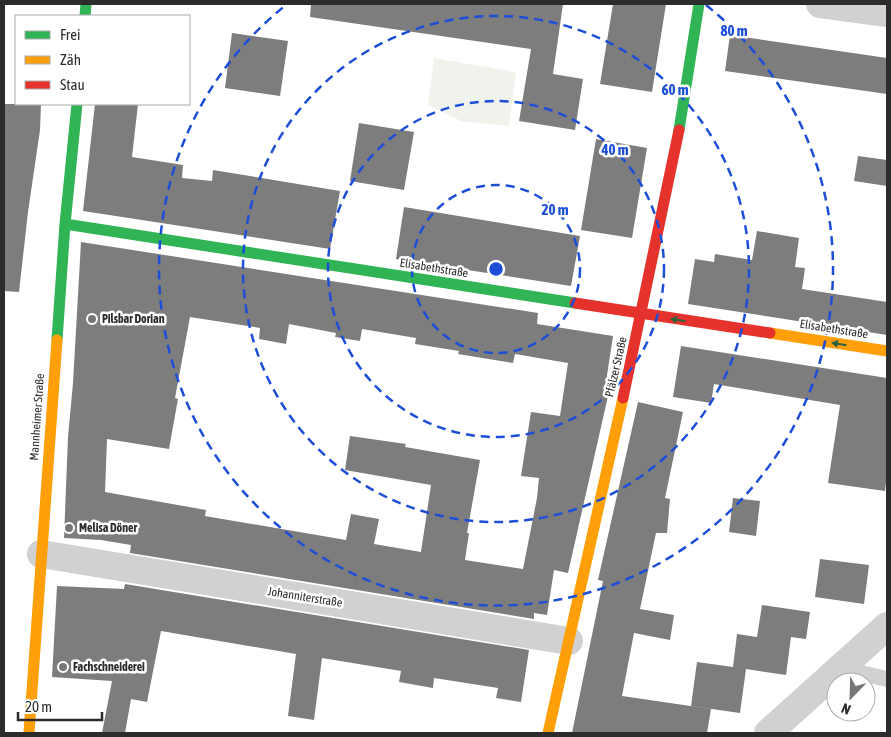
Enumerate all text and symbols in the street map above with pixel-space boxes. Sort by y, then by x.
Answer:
legend [15,15,190,105]
text: 80 m [721,22,748,39]
text: Frei [60,26,80,43]
text: Zäh [60,51,81,68]
text: Stau [60,76,85,93]
text: 60 m [662,81,689,98]
text: 40 m [601,141,629,158]
text: 20 m [542,201,569,218]
street label: Elisabethstraße [399,256,469,280]
centre of rings [487,260,505,278]
place label: Pilsbar Dorian [102,312,165,326]
marker: Pilsbar Dorian [86,313,98,325]
one-way arrow [670,315,686,323]
street label: Elisabethstraße [799,317,869,341]
street label: Pfälzer Straße [602,336,630,398]
one-way arrow [831,340,847,348]
street label: Mannheimer Straße [27,373,47,461]
place label: Melisa Döner [79,521,138,535]
marker: Melisa Döner [63,522,75,534]
street label: Johanniterstraße [267,584,343,610]
place label: Fachschneiderei [73,660,145,674]
marker: Fachschneiderei [57,661,69,673]
north arrow [826,672,876,722]
scale bar [18,690,101,722]
text: 20 m [25,698,52,715]
text: N [839,700,853,718]

